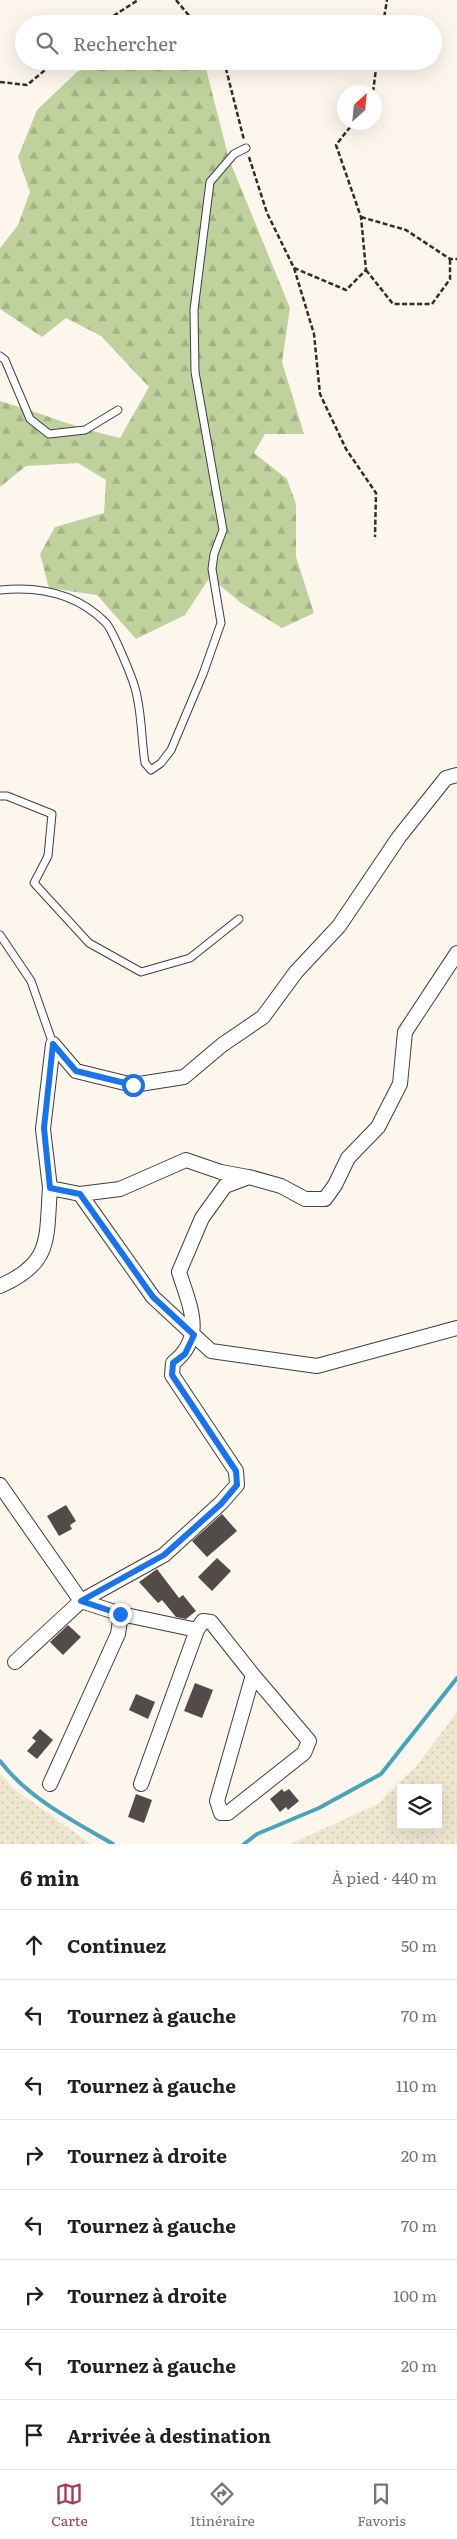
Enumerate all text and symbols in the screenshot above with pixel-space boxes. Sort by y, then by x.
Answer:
search box [15,15,442,70]
icon: search [33,29,61,57]
text: Rechercher [73,29,177,57]
north arrow [337,85,382,130]
route start [122,1074,145,1097]
route end [109,1603,132,1626]
map controls [397,1784,442,1829]
button: layers [397,1784,442,1829]
text: 6 min [20,1861,80,1892]
text: À pied · 440 m [331,1865,437,1889]
icon: ahead [20,1931,48,1959]
text: Continuez [67,1931,166,1959]
text: 50 m [401,1933,437,1957]
icon: left [20,2001,48,2029]
text: Tournez à gauche [67,2001,236,2029]
text: 70 m [401,2003,437,2027]
icon: left [20,2071,48,2099]
text: Tournez à gauche [67,2071,236,2099]
text: 110 m [396,2073,437,2097]
icon: right [20,2141,48,2169]
text: Tournez à droite [67,2141,227,2169]
text: 20 m [401,2143,437,2167]
icon: left [20,2211,48,2239]
text: Tournez à gauche [67,2211,236,2239]
text: 70 m [401,2213,437,2237]
icon: right [20,2281,48,2309]
text: Tournez à droite [67,2281,227,2309]
text: 100 m [393,2283,437,2307]
icon: left [20,2351,48,2379]
text: Tournez à gauche [67,2351,236,2379]
text: 20 m [401,2353,437,2377]
icon: arrive [20,2421,48,2449]
text: Arrivée à destination [67,2421,271,2449]
tab: Carte [51,2480,88,2530]
tab: Itinéraire [190,2480,255,2530]
tab: Favoris [357,2480,406,2530]

